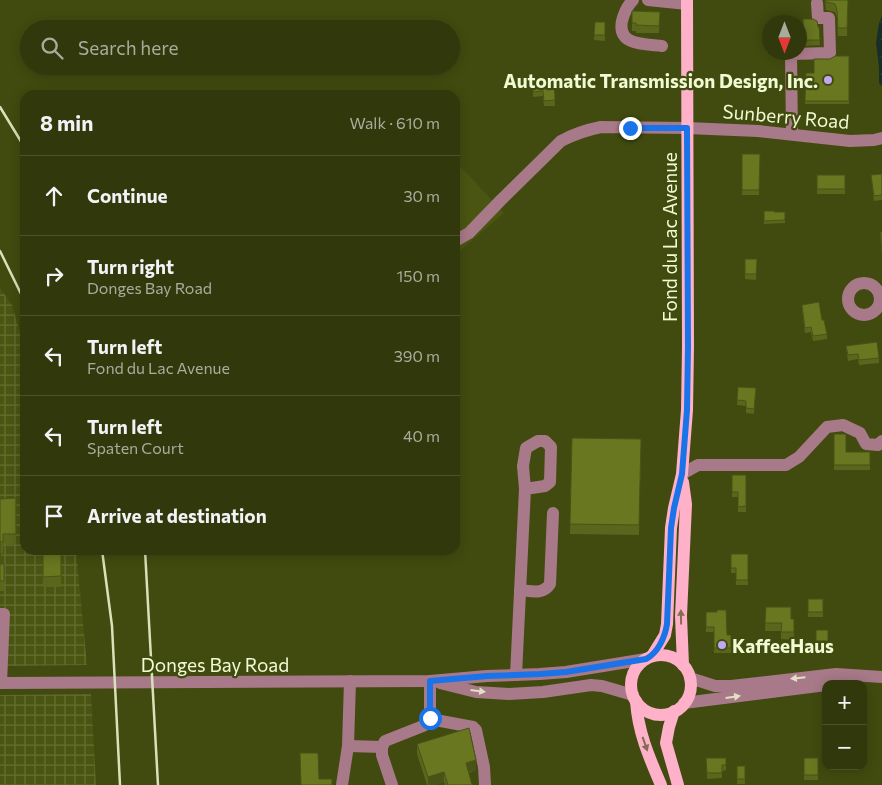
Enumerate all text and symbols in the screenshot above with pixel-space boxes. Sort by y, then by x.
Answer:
north arrow [762,15,807,60]
search box [20,20,460,75]
icon: search [38,34,66,62]
text: Search here [78,36,178,59]
place label: Automatic Transmission Design, Inc. [503,69,818,92]
marker: Automatic Transmission Design, Inc. [822,74,834,86]
street label: Sunberry Road [722,99,850,133]
text: 8 min [40,110,93,135]
text: Walk · 610 m [350,113,440,132]
route end [619,117,642,140]
street label: Fond du Lac Avenue [658,152,681,322]
icon: ahead [40,182,68,210]
text: Continue [87,184,167,207]
text: 30 m [403,186,440,205]
text: Turn right [87,255,174,278]
icon: right [40,262,68,290]
text: 150 m [397,266,440,285]
text: Donges Bay Road [87,278,212,297]
text: Turn left [87,335,162,358]
icon: left [40,342,68,370]
text: 390 m [394,346,440,365]
text: Fond du Lac Avenue [87,358,230,377]
text: Turn left [87,415,162,438]
icon: left [40,422,68,450]
text: 40 m [403,426,440,445]
text: Spaten Court [87,438,184,457]
icon: arrive [40,502,68,530]
text: Arrive at destination [87,504,267,527]
one-way arrow [677,608,685,624]
place label: KaffeeHaus [732,634,834,657]
marker: KaffeeHaus [716,639,728,651]
street label: Donges Bay Road [141,653,289,676]
one-way arrow [790,674,806,682]
map controls [822,680,867,770]
button: + [822,680,867,725]
one-way arrow [470,687,486,695]
one-way arrow [725,693,741,701]
route start [419,707,442,730]
button: − [822,725,867,770]
one-way arrow [641,737,649,752]

